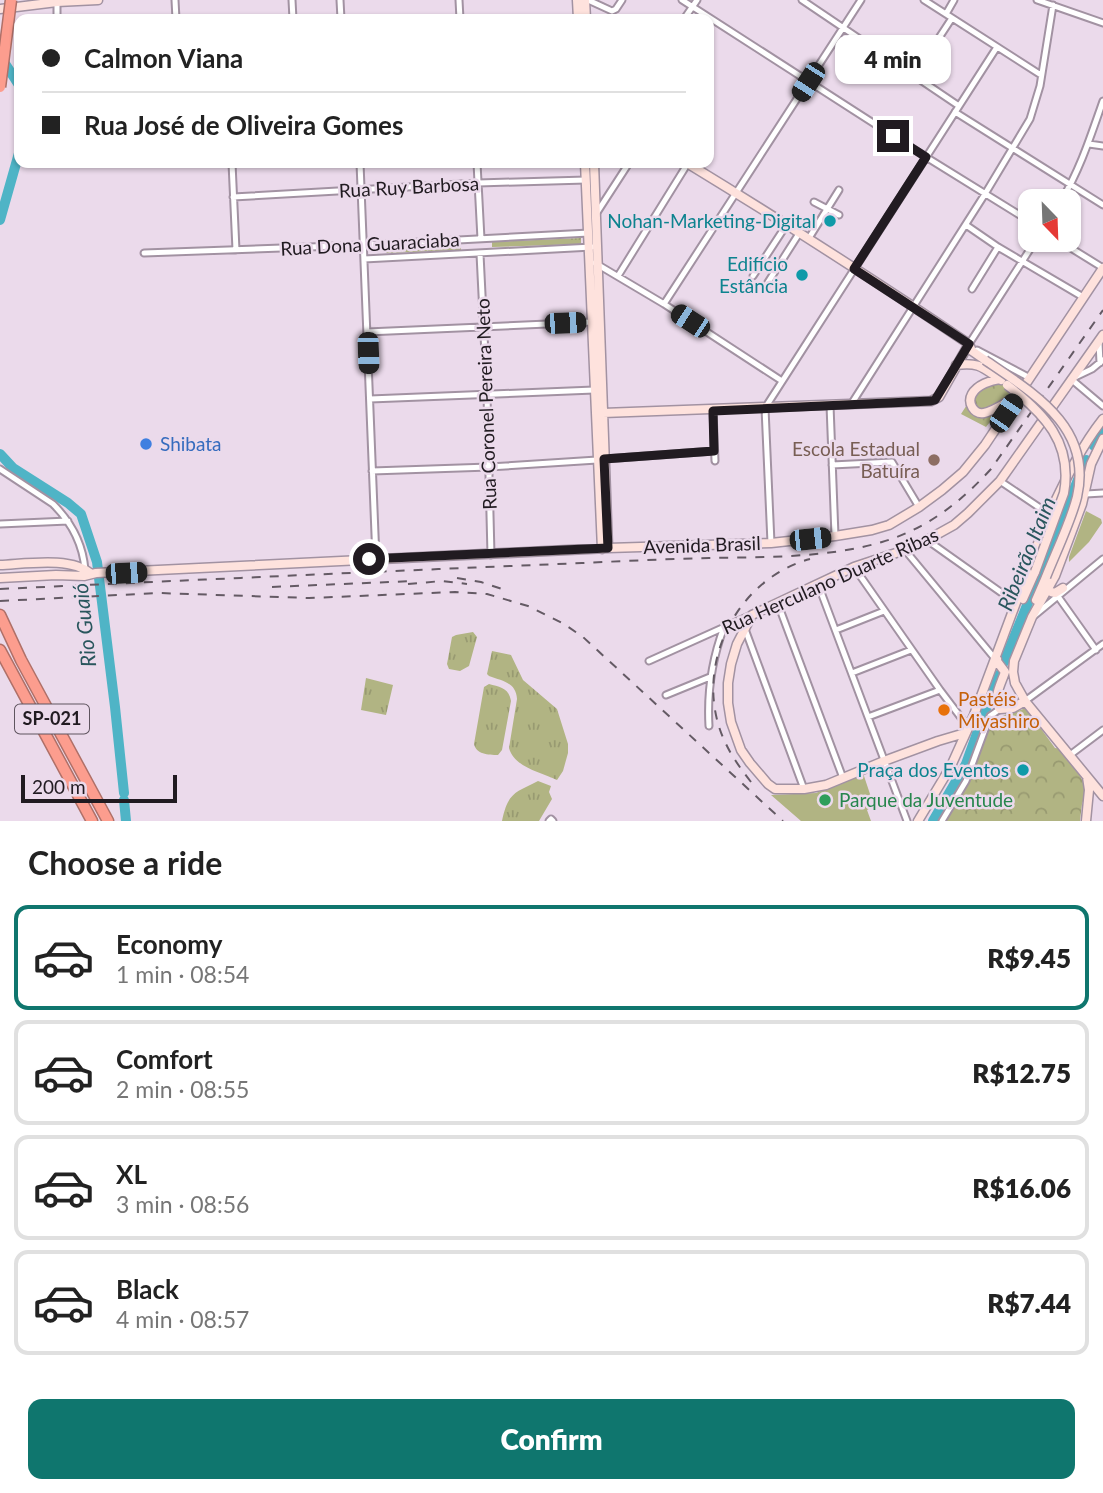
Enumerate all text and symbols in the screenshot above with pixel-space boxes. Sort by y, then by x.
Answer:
callout: 4 min [835,34,951,83]
text: Calmon Viana [84,42,243,74]
text: 4 min [864,45,922,73]
car [788,59,829,105]
text: Rua José de Oliveira Gomes [84,109,403,141]
route end [877,120,909,152]
street label: Rua Ruy Barbosa [338,171,480,202]
north arrow [1018,189,1082,252]
map controls [1018,189,1081,252]
place label: Nohan-Marketing-Digital [607,209,816,232]
marker: Nohan-Marketing-Digital [822,213,838,229]
street label: Rua Dona Guaraciaba [280,227,460,260]
place label: Edifício Estância [719,252,788,297]
marker: Edifício Estância [794,267,810,283]
street label: Rua Coronel Pereira Neto [470,298,501,510]
car [667,301,714,341]
car [544,312,587,334]
car [357,332,380,374]
car [986,390,1027,436]
place label: Shibata [160,432,222,455]
marker: Shibata [138,436,154,452]
place label: Escola Estadual Batuíra [792,437,920,482]
marker: Escola Estadual Batuíra [926,452,942,468]
water label: Ribeirão Itaim [991,493,1060,614]
street label: Rua Herculano Duarte Ribas [718,522,942,639]
car [789,526,832,552]
street label: Avenida Brasil [643,531,761,558]
route start [353,543,385,575]
car [105,561,148,585]
water label: Rio Guaió [67,582,100,668]
place label: Pastéis Miyashiro [958,687,1040,732]
marker: Pastéis Miyashiro [936,702,952,718]
road number: SP-021 [15,704,89,734]
place label: Praça dos Eventos [857,758,1009,781]
marker: Praça dos Eventos [1015,762,1031,778]
scale bar [21,772,177,804]
text: 200 m [32,775,86,798]
place label: Parque da Juventude [839,788,1013,811]
marker: Parque da Juventude [817,792,833,808]
text: Choose a ride [28,843,222,882]
icon: car [32,926,95,989]
text: Economy [116,928,222,960]
text: R$9.45 [987,942,1071,974]
text: 1 min · 08:54 [116,960,249,988]
icon: car [32,1041,95,1104]
text: Comfort [116,1043,213,1075]
text: R$12.75 [972,1057,1071,1089]
text: 2 min · 08:55 [116,1075,249,1103]
icon: car [32,1156,95,1219]
text: XL [116,1158,147,1190]
text: R$16.06 [972,1172,1071,1204]
text: 3 min · 08:56 [116,1190,249,1218]
icon: car [32,1271,95,1334]
text: Black [116,1273,179,1305]
text: R$7.44 [987,1287,1071,1319]
text: 4 min · 08:57 [116,1305,249,1333]
button: Confirm [28,1399,1075,1479]

